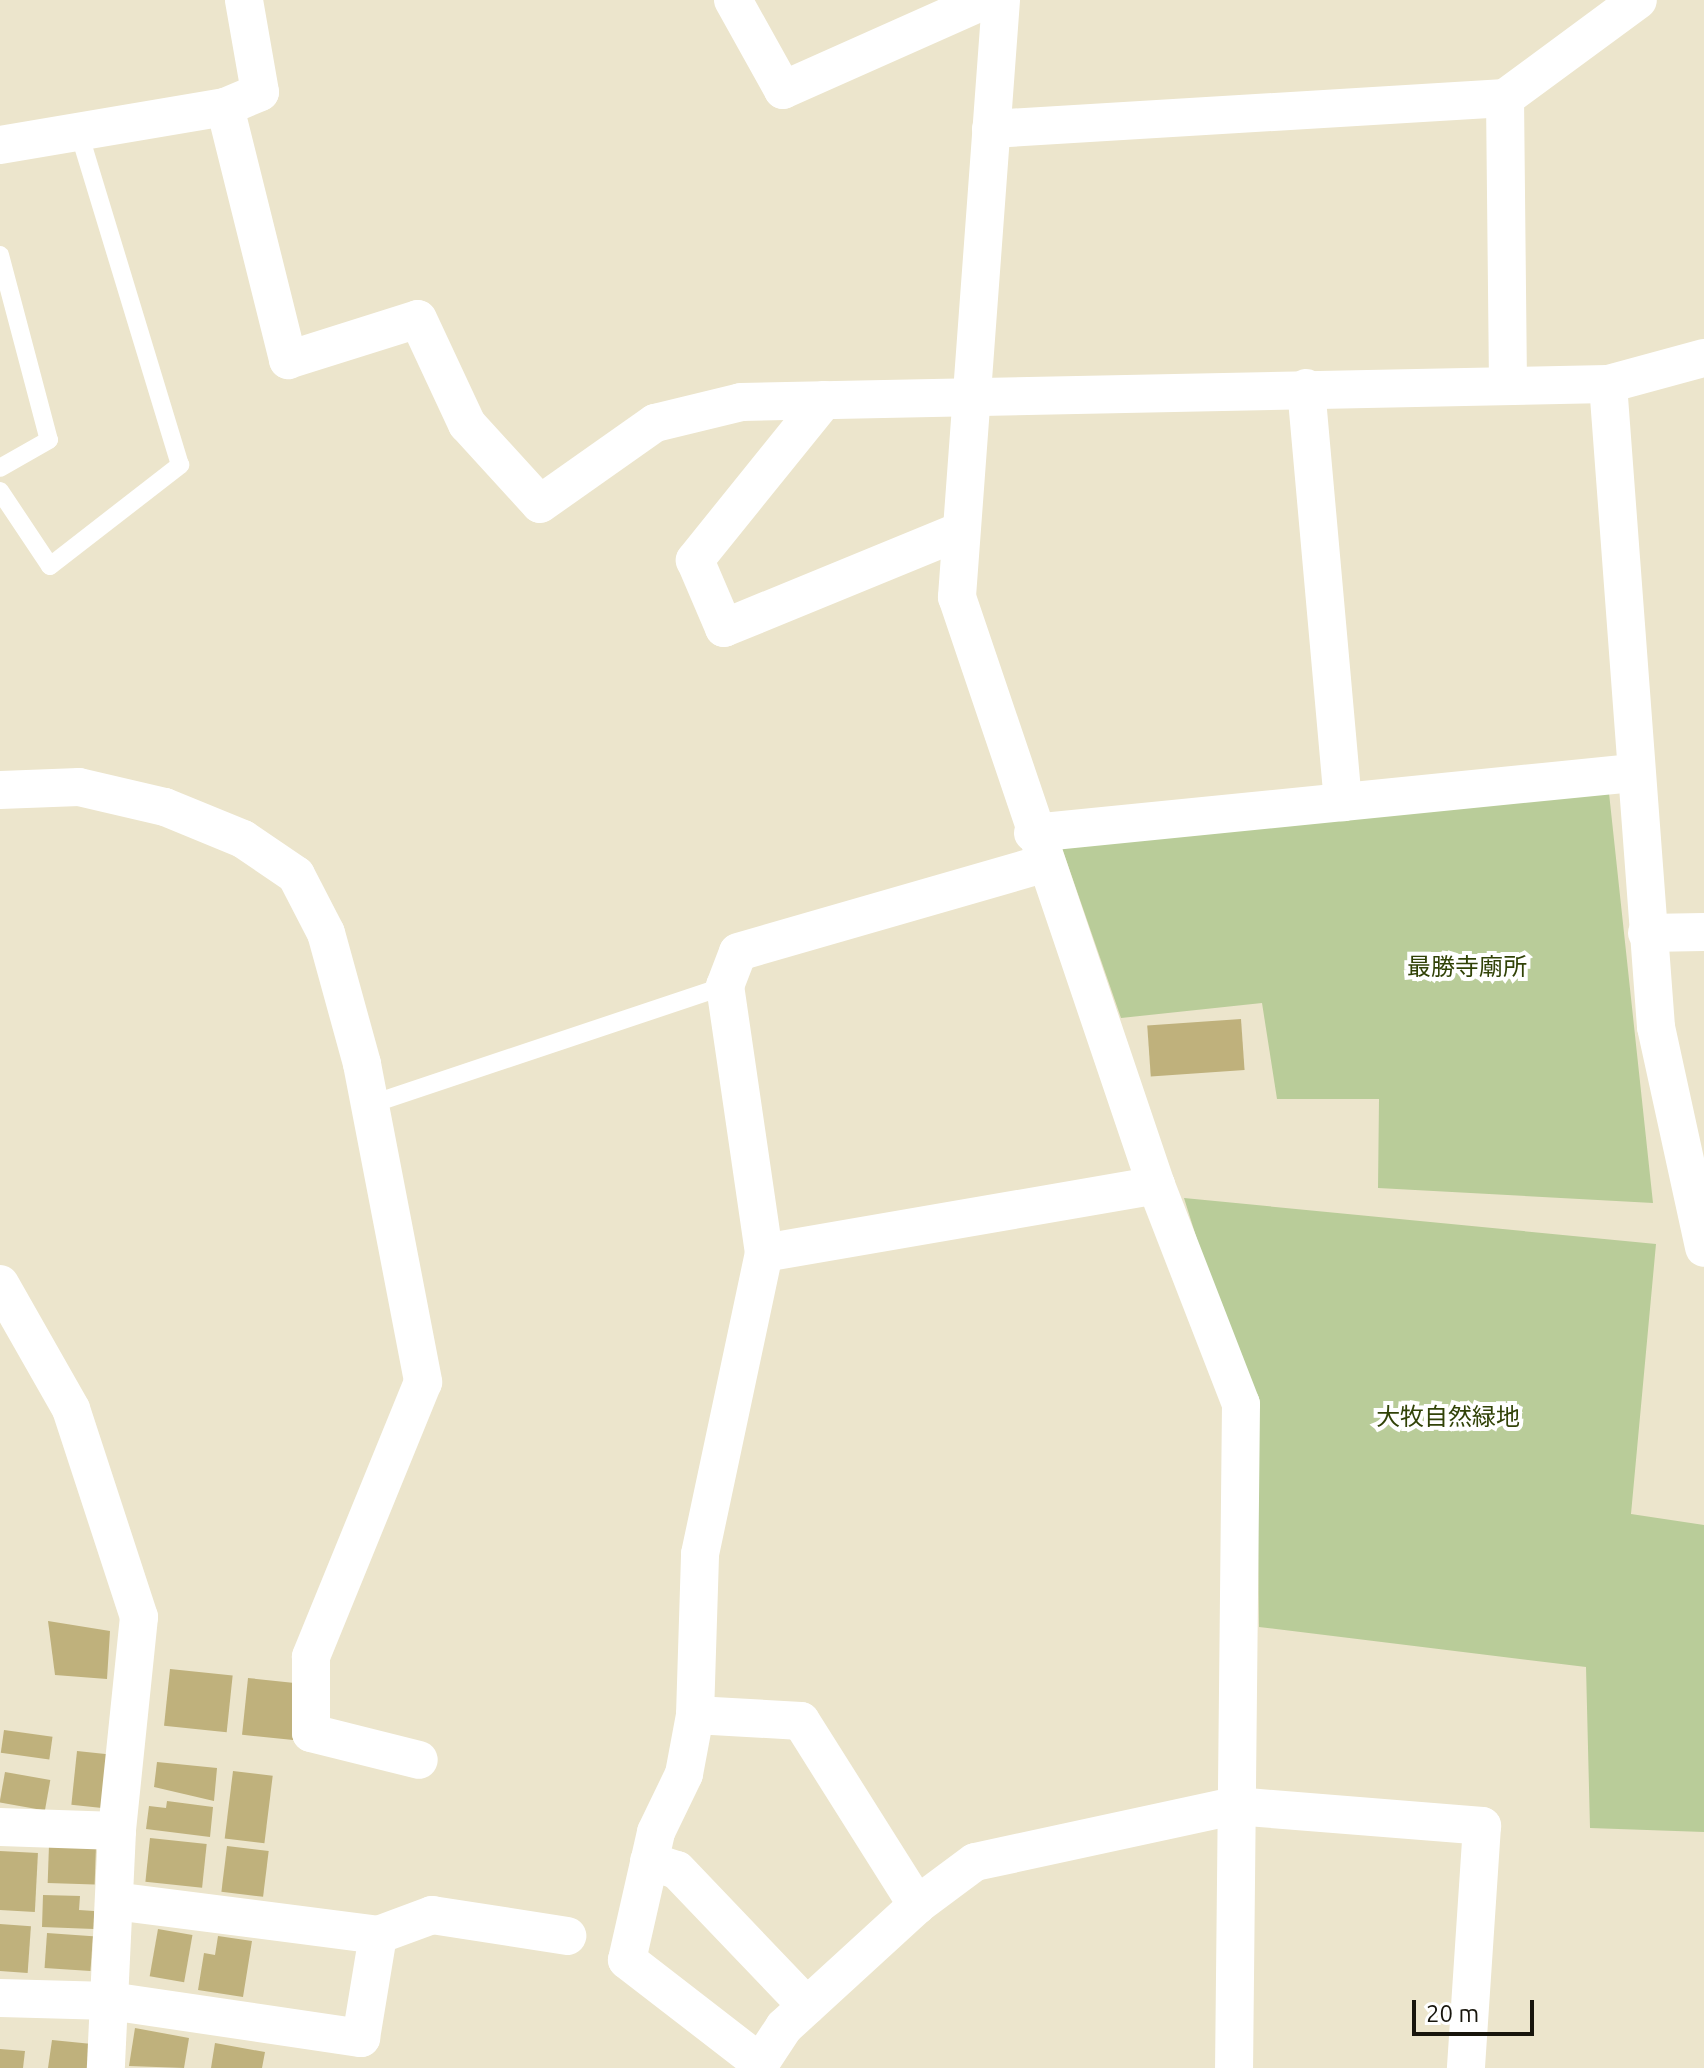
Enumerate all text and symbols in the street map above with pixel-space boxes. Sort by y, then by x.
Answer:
park label: 最勝寺廟所 [1407,953,1527,981]
park label: 大牧自然緑地 [1376,1403,1520,1431]
scale bar [1416,1984,1538,2034]
text: 20 m [1426,2000,1479,2027]

